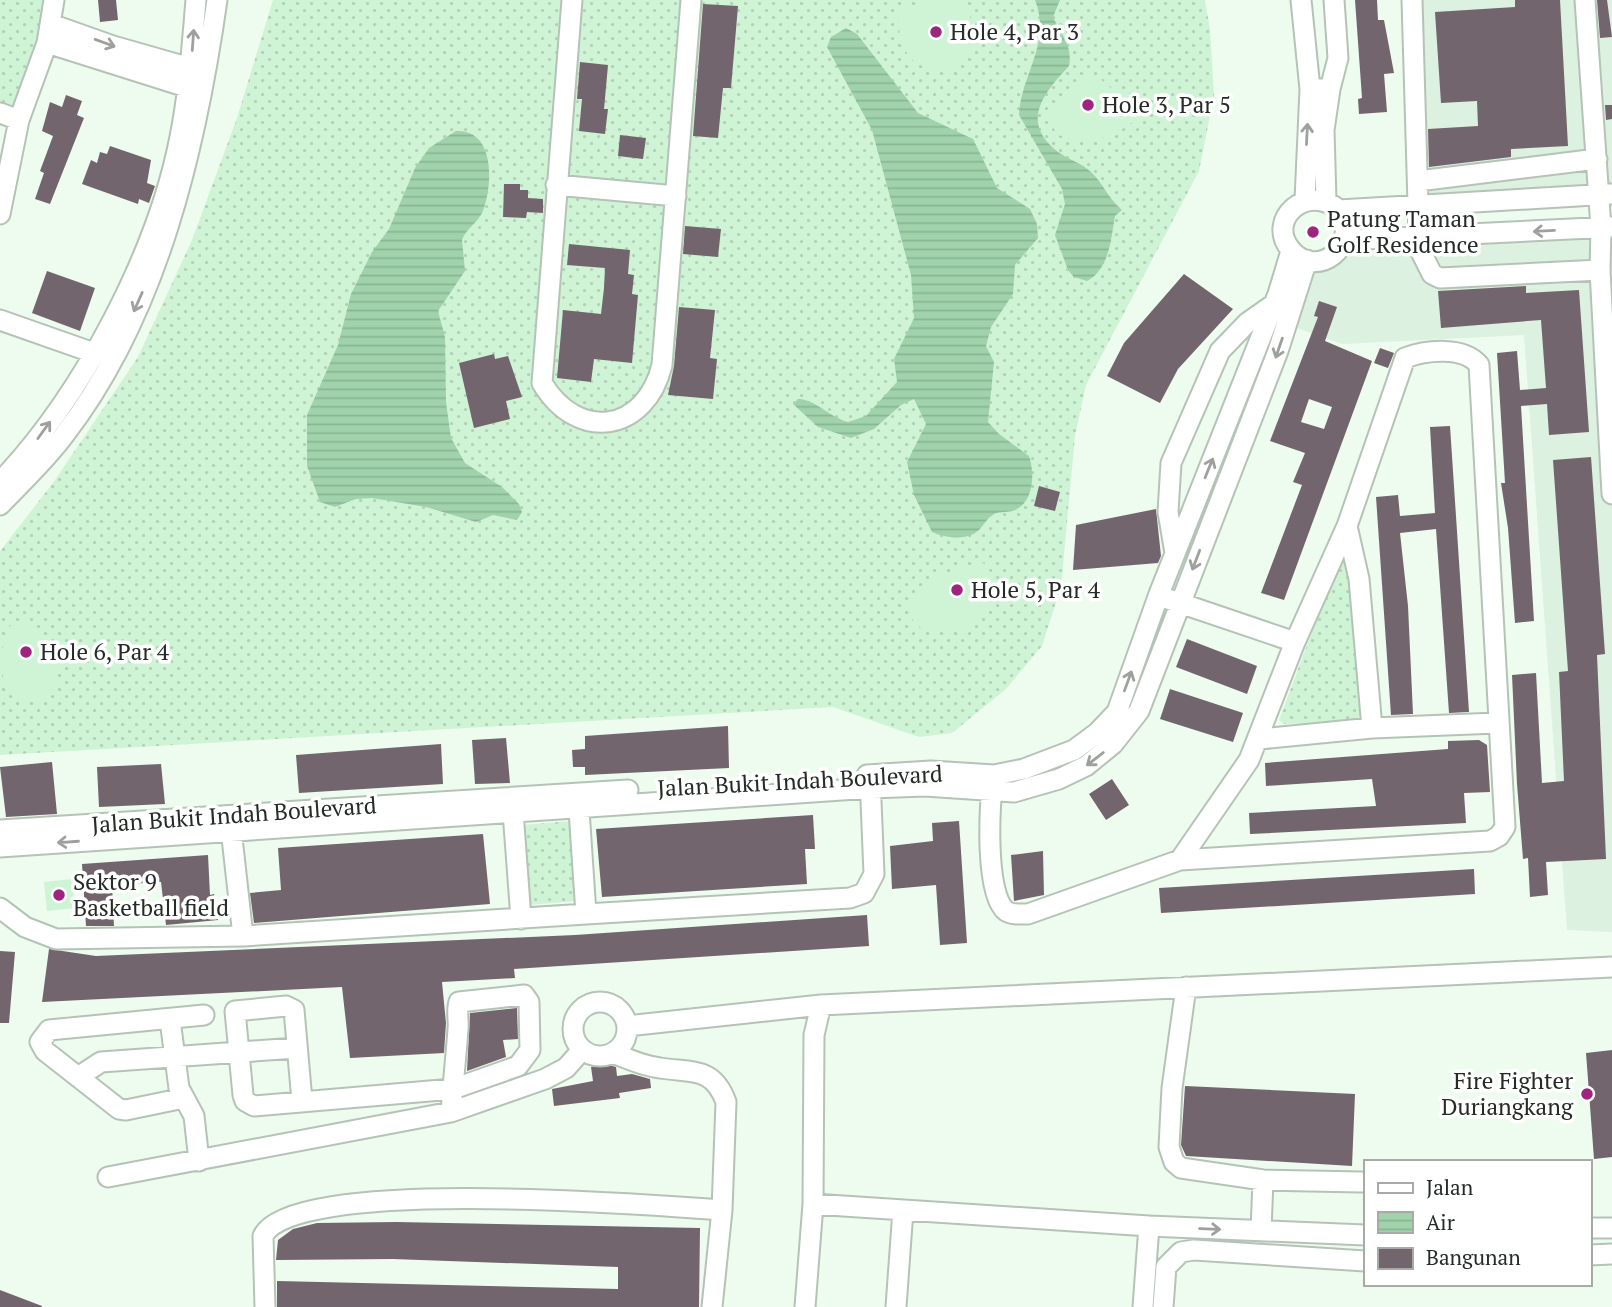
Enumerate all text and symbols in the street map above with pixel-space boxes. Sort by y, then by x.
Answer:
place label: Hole 4, Par 3 [950,16,1079,47]
marker: Hole 4, Par 3 [928,24,944,40]
one-way arrow [187,29,200,52]
one-way arrow [94,38,116,50]
place label: Hole 3, Par 5 [1102,89,1231,120]
marker: Hole 3, Par 5 [1080,97,1096,113]
one-way arrow [1300,123,1313,146]
place label: Patung Taman Golf Residence [1327,203,1478,260]
marker: Patung Taman Golf Residence [1305,224,1321,240]
one-way arrow [1533,224,1556,237]
one-way arrow [131,291,144,312]
one-way arrow [1272,337,1285,359]
one-way arrow [37,422,52,440]
one-way arrow [1203,458,1216,480]
one-way arrow [1189,548,1202,570]
place label: Hole 5, Par 4 [971,574,1101,605]
marker: Hole 5, Par 4 [949,582,965,598]
place label: Hole 6, Par 4 [40,636,170,667]
marker: Hole 6, Par 4 [18,644,34,660]
one-way arrow [1123,671,1136,693]
one-way arrow [1086,751,1104,767]
street label: Jalan Bukit Indah Boulevard [656,758,944,803]
street label: Jalan Bukit Indah Boulevard [90,789,378,840]
one-way arrow [57,836,80,849]
place label: Sektor 9 Basketball field [73,866,229,923]
marker: Sektor 9 Basketball field [51,887,67,903]
place label: Fire Fighter Duriangkang [1441,1065,1574,1122]
marker: Fire Fighter Duriangkang [1579,1086,1595,1102]
legend [1364,1160,1591,1286]
text: Jalan [1426,1173,1474,1201]
text: Air [1426,1208,1455,1236]
one-way arrow [1198,1222,1221,1235]
text: Bangunan [1426,1243,1521,1271]

